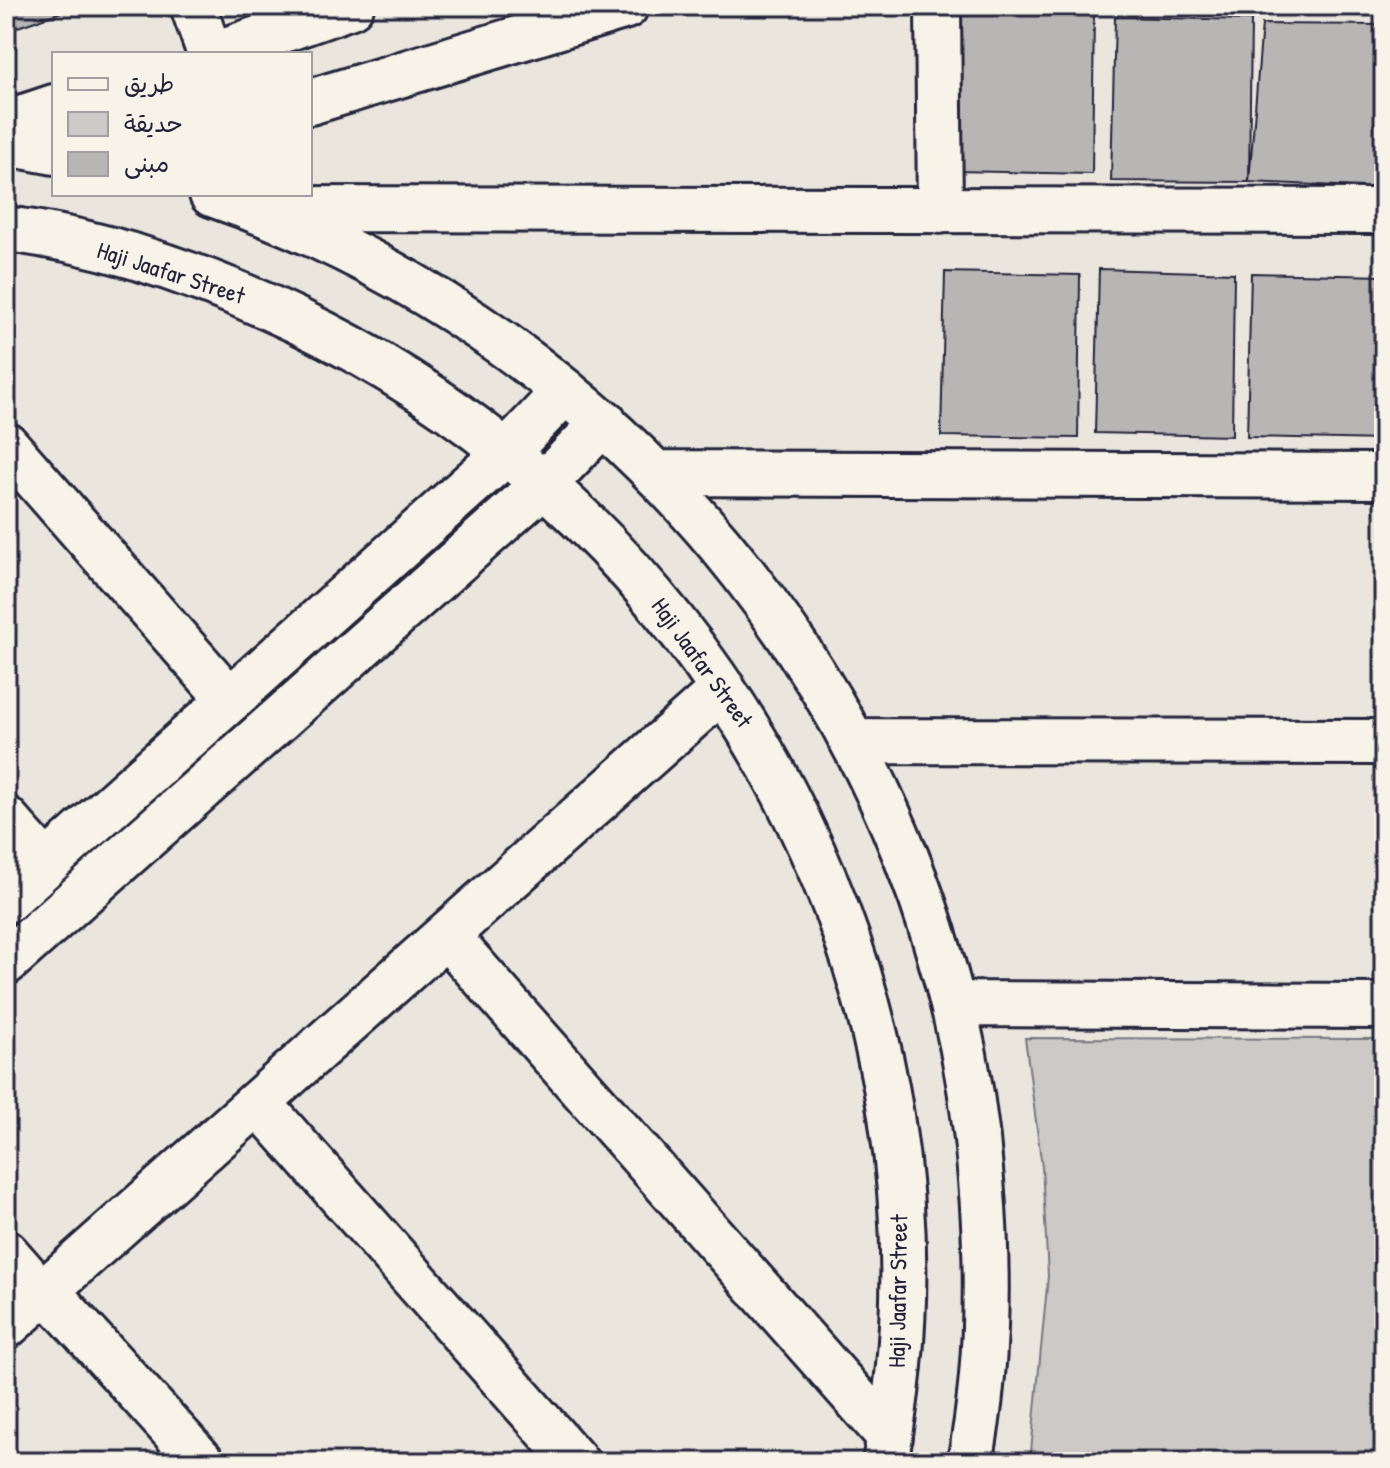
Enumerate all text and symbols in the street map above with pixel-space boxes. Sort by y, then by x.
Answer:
legend [52,52,312,196]
text: طريق [124,67,174,99]
text: حديقة [124,107,183,139]
text: مبنى [124,147,169,179]
street label: Haji Jaafar Street [93,233,250,311]
street label: Haji Jaafar Street [645,591,761,735]
street label: Haji Jaafar Street [880,1213,914,1368]

